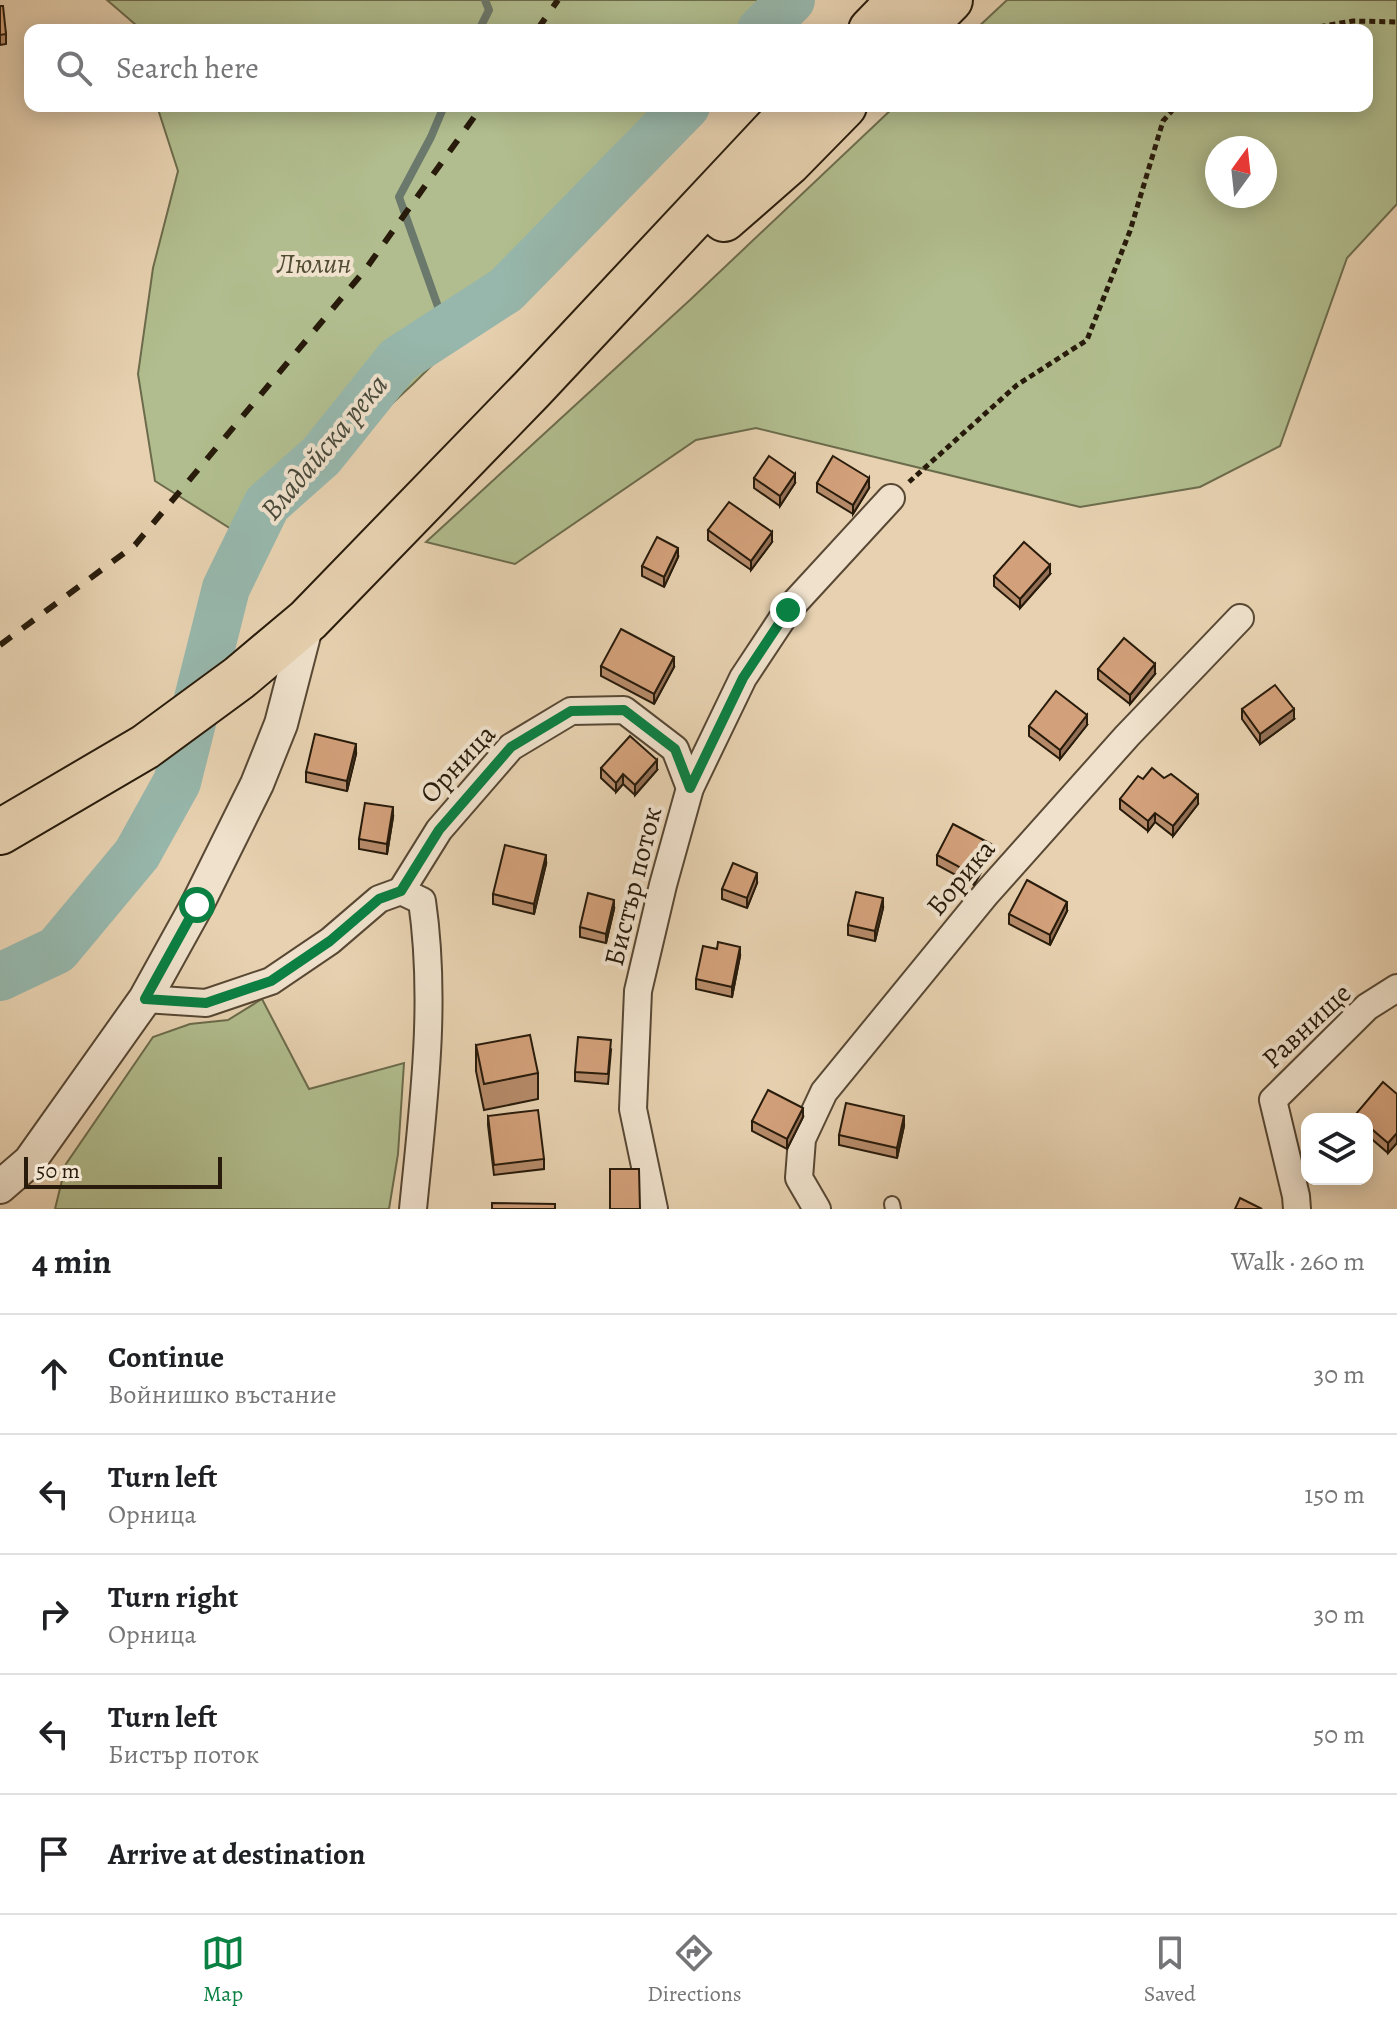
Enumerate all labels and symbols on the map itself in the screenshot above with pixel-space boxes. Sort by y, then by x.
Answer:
north arrow [1205,136,1277,208]
park label: Люлин [276,245,351,283]
water label: Владайска река [251,365,397,528]
route end [770,592,806,628]
street label: Орница [411,716,504,811]
street label: Бистър поток [595,803,671,970]
street label: Борика [918,831,1004,924]
route start [179,887,215,923]
street label: Равнище [1254,974,1360,1077]
scale bar [24,1153,222,1189]

